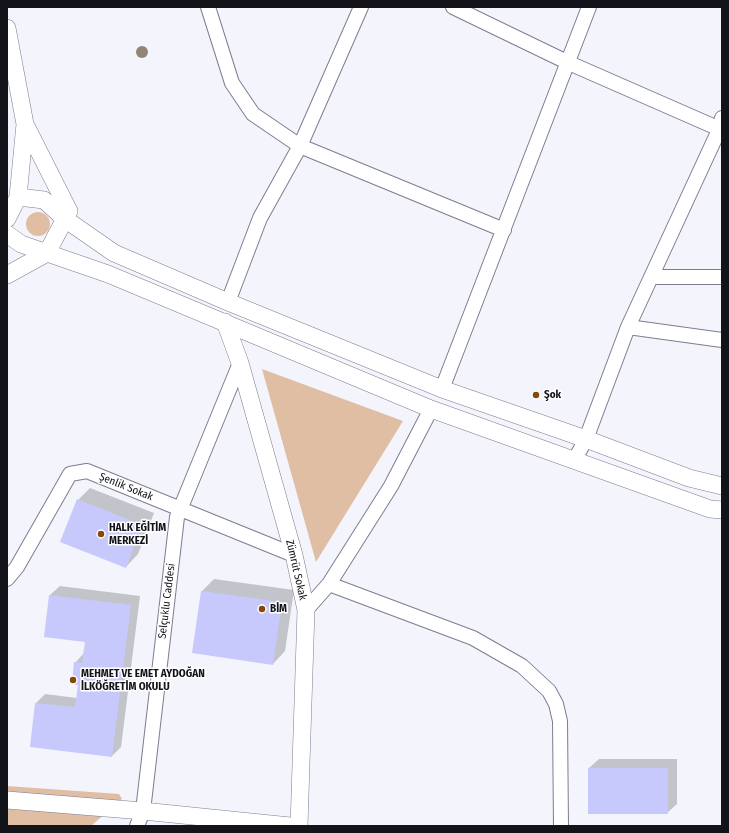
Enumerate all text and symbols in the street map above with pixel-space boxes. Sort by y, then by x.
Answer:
place label: Şok [544,388,561,402]
marker: Şok [531,390,541,400]
street label: Şenlik Sokak [97,470,155,504]
place label: HALK EĞİTİM MERKEZİ [109,521,166,547]
marker: HALK EĞİTİM MERKEZİ [96,529,106,539]
street label: Zümrüt Sokak [283,538,309,602]
street label: Selçuklu Caddesi [156,562,178,640]
place label: BİM [270,602,287,616]
marker: BİM [257,604,267,614]
place label: MEHMET VE EMET AYDOĞAN İLKÖĞRETİM OKULU [81,667,205,693]
marker: MEHMET VE EMET AYDOĞAN İLKÖĞRETİM OKULU [68,675,78,685]

